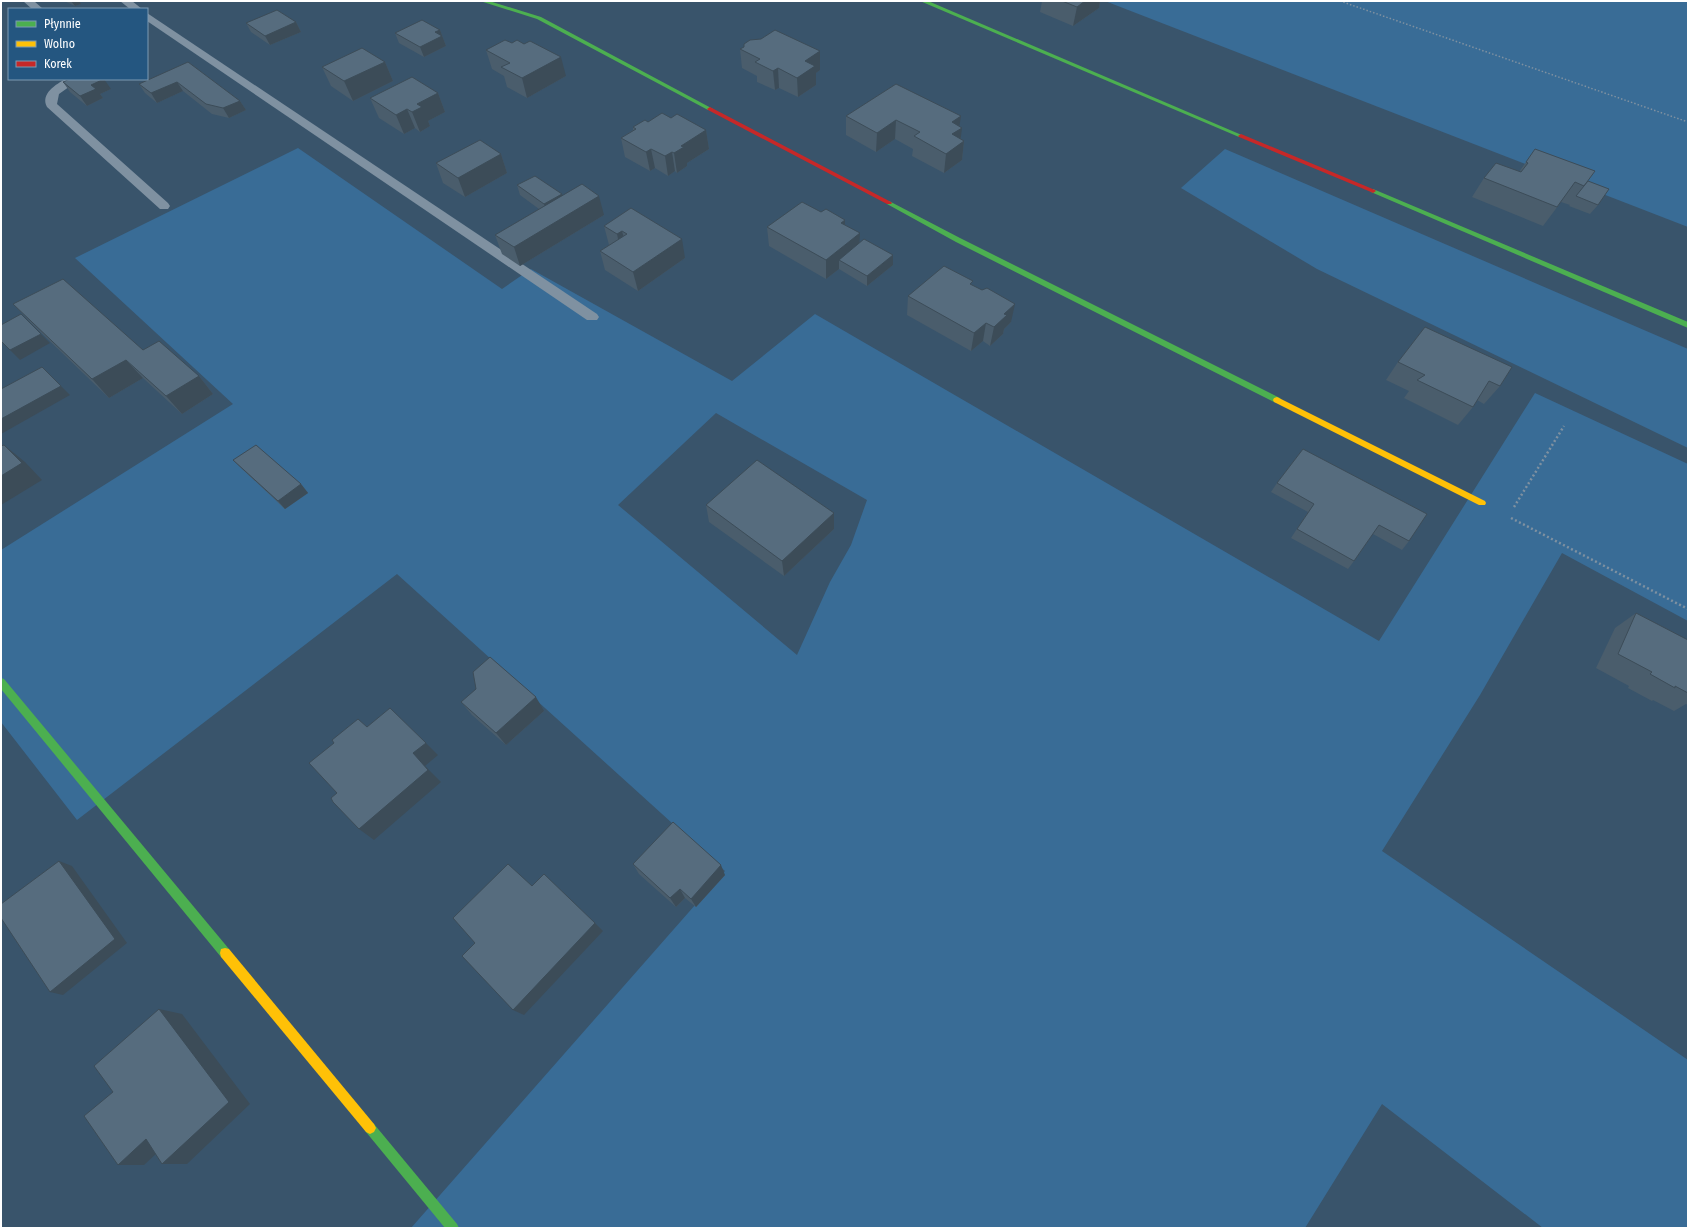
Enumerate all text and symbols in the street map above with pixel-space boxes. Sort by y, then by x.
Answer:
legend [8,8,148,80]
text: Płynnie [44,17,81,31]
text: Wolno [44,37,75,51]
text: Korek [44,57,72,71]

